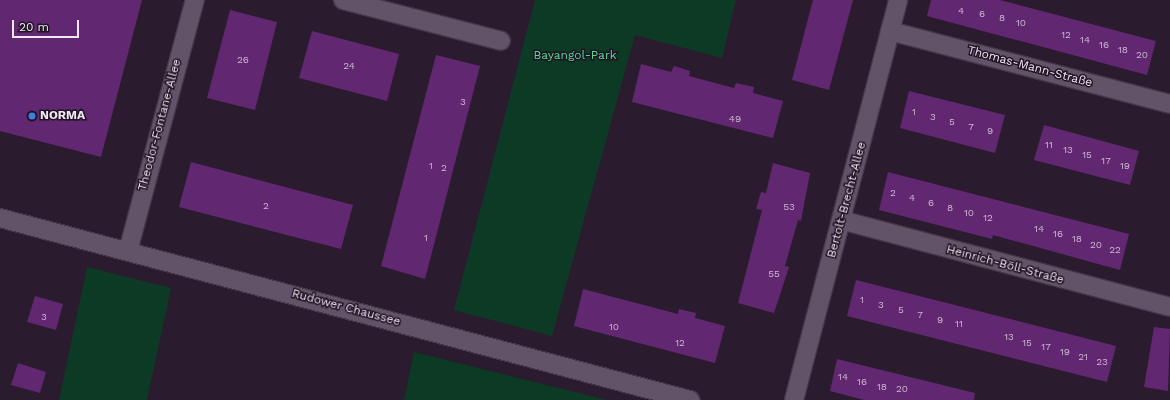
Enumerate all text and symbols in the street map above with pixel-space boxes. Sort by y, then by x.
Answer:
house number: 4 [958,5,964,17]
house number: 6 [979,8,985,20]
scale bar [14,12,81,38]
house number: 8 [999,12,1005,24]
house number: 10 [1016,17,1026,29]
text: 20 m [19,20,49,34]
house number: 12 [1061,29,1071,41]
house number: 14 [1080,34,1090,46]
house number: 16 [1099,39,1109,51]
street label: Thomas-Mann-Straße [966,43,1094,91]
house number: 18 [1118,44,1128,56]
park label: Bayangol-Park [533,49,617,63]
house number: 20 [1136,49,1148,61]
house number: 26 [237,54,249,66]
street label: Theodor-Fontane-Allee [135,58,185,192]
house number: 24 [343,60,355,72]
house number: 3 [460,96,466,108]
house number: 1 [912,106,916,118]
place label: NORMA [40,109,85,123]
marker: NORMA [27,111,37,121]
house number: 3 [930,111,936,123]
house number: 49 [729,113,741,125]
house number: 5 [949,116,955,128]
house number: 7 [968,121,974,133]
house number: 9 [987,125,993,137]
house number: 11 [1045,139,1053,151]
street label: Bertolt-Brecht-Allee [825,140,869,260]
house number: 13 [1063,144,1073,156]
house number: 15 [1082,149,1092,161]
house number: 17 [1101,155,1111,167]
house number: 1 [429,160,433,172]
house number: 19 [1120,160,1130,172]
house number: 2 [441,162,447,174]
house number: 2 [890,187,896,199]
house number: 4 [909,192,915,204]
house number: 6 [928,197,934,209]
house number: 2 [263,200,269,212]
house number: 53 [783,201,795,213]
house number: 8 [947,202,953,214]
house number: 10 [964,207,974,219]
house number: 12 [983,212,993,224]
house number: 14 [1034,223,1044,235]
house number: 16 [1053,228,1063,240]
house number: 1 [424,232,428,244]
house number: 18 [1072,233,1082,245]
house number: 20 [1090,239,1102,251]
street label: Heinrich-Böll-Straße [945,242,1065,288]
house number: 22 [1109,244,1121,256]
house number: 55 [768,268,780,280]
street label: Rudower Chaussee [290,287,402,329]
house number: 1 [860,294,864,306]
house number: 3 [878,299,884,311]
house number: 5 [898,304,904,316]
house number: 7 [917,309,923,321]
house number: 3 [41,311,47,323]
house number: 9 [937,314,943,326]
house number: 11 [955,318,963,330]
house number: 10 [609,321,619,333]
house number: 13 [1004,331,1014,343]
house number: 12 [675,337,685,349]
house number: 15 [1022,337,1032,349]
house number: 17 [1041,341,1051,353]
house number: 19 [1060,346,1070,358]
house number: 21 [1078,351,1088,363]
house number: 23 [1096,356,1108,368]
house number: 14 [838,371,848,383]
house number: 16 [857,376,867,388]
house number: 18 [877,381,887,393]
house number: 20 [896,383,908,395]

